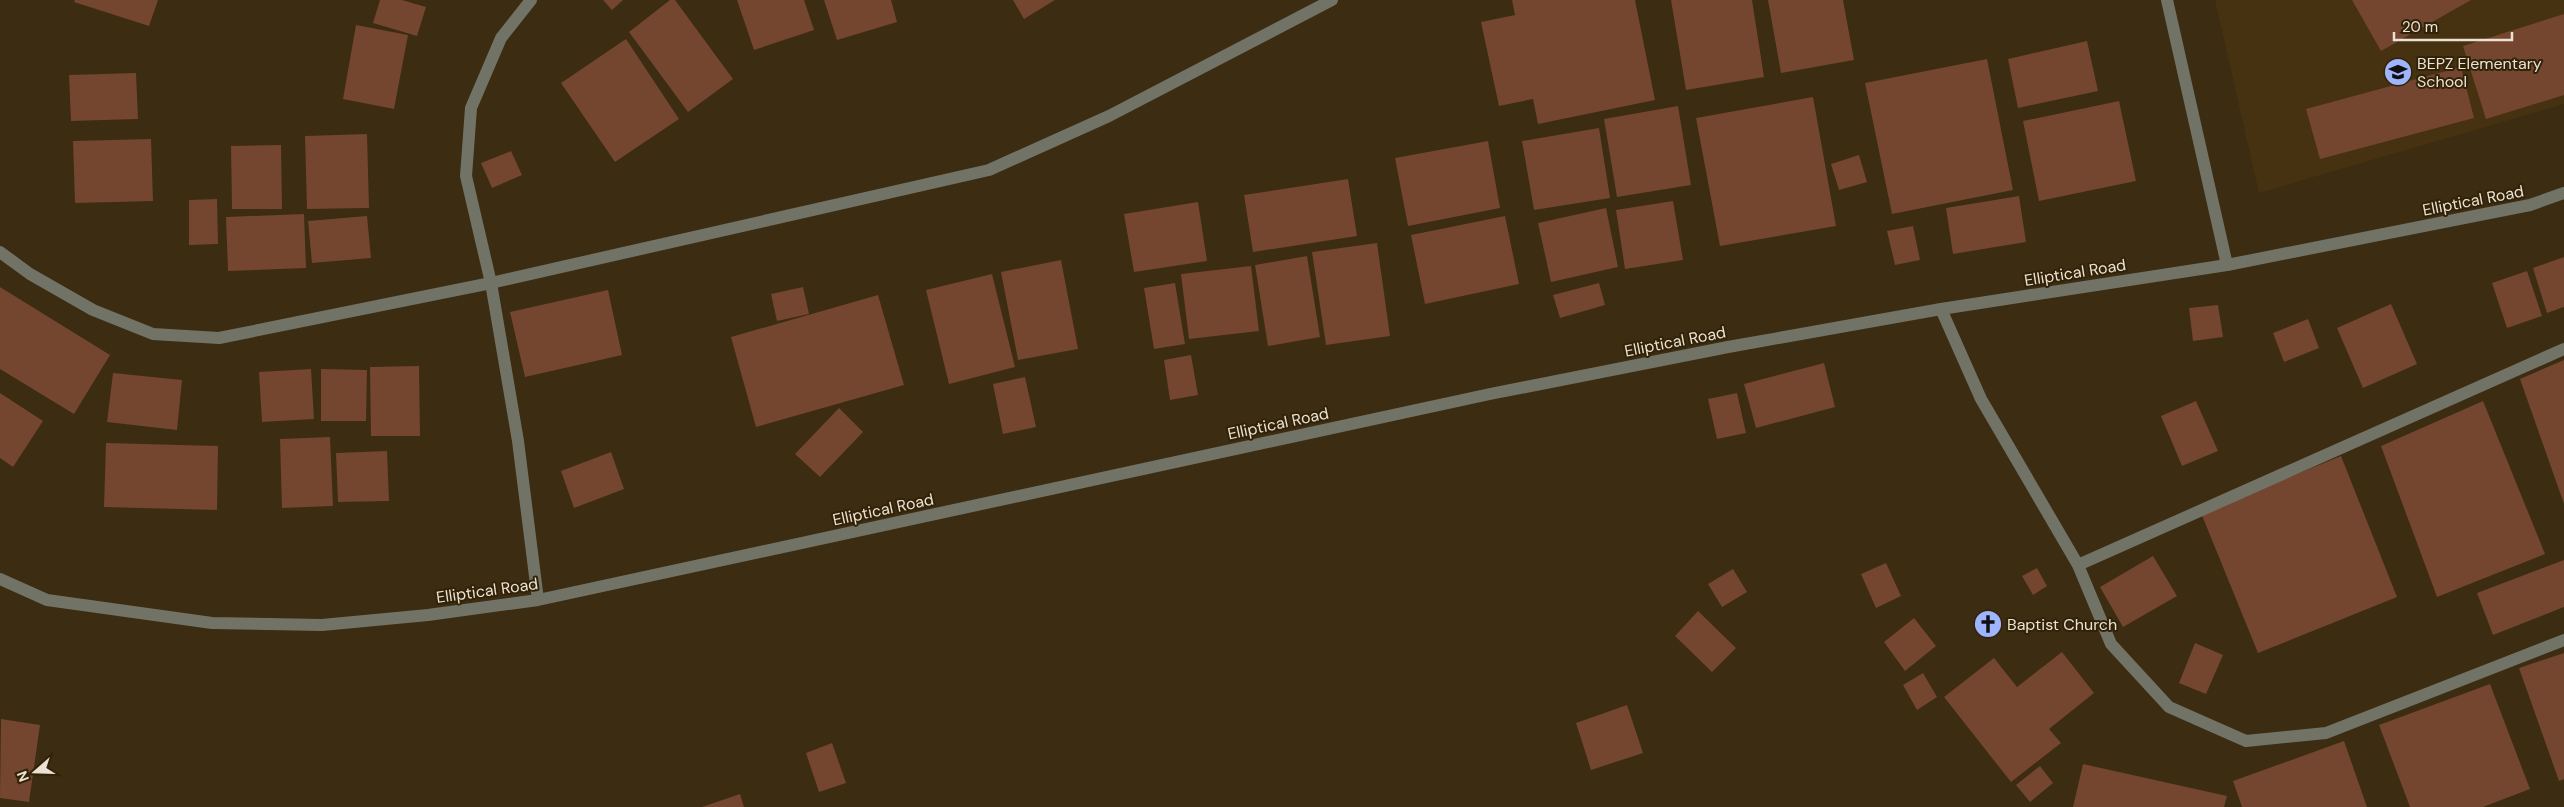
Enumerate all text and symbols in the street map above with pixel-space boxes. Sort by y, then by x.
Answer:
scale bar [2394,10,2512,42]
text: 20 m [2402,17,2438,37]
place label: BEPZ Elementary School [2417,53,2542,92]
school or university icon: BEPZ Elementary School [2383,57,2413,87]
street label: Elliptical Road [2421,180,2526,221]
street label: Elliptical Road [2023,254,2127,291]
street label: Elliptical Road [1623,321,1728,362]
street label: Elliptical Road [1226,403,1331,444]
street label: Elliptical Road [831,489,936,530]
street label: Elliptical Road [435,573,539,608]
church icon: Baptist Church [1973,609,2003,639]
place label: Baptist Church [2007,614,2117,635]
north arrow [10,747,60,797]
text: N [13,769,33,784]

